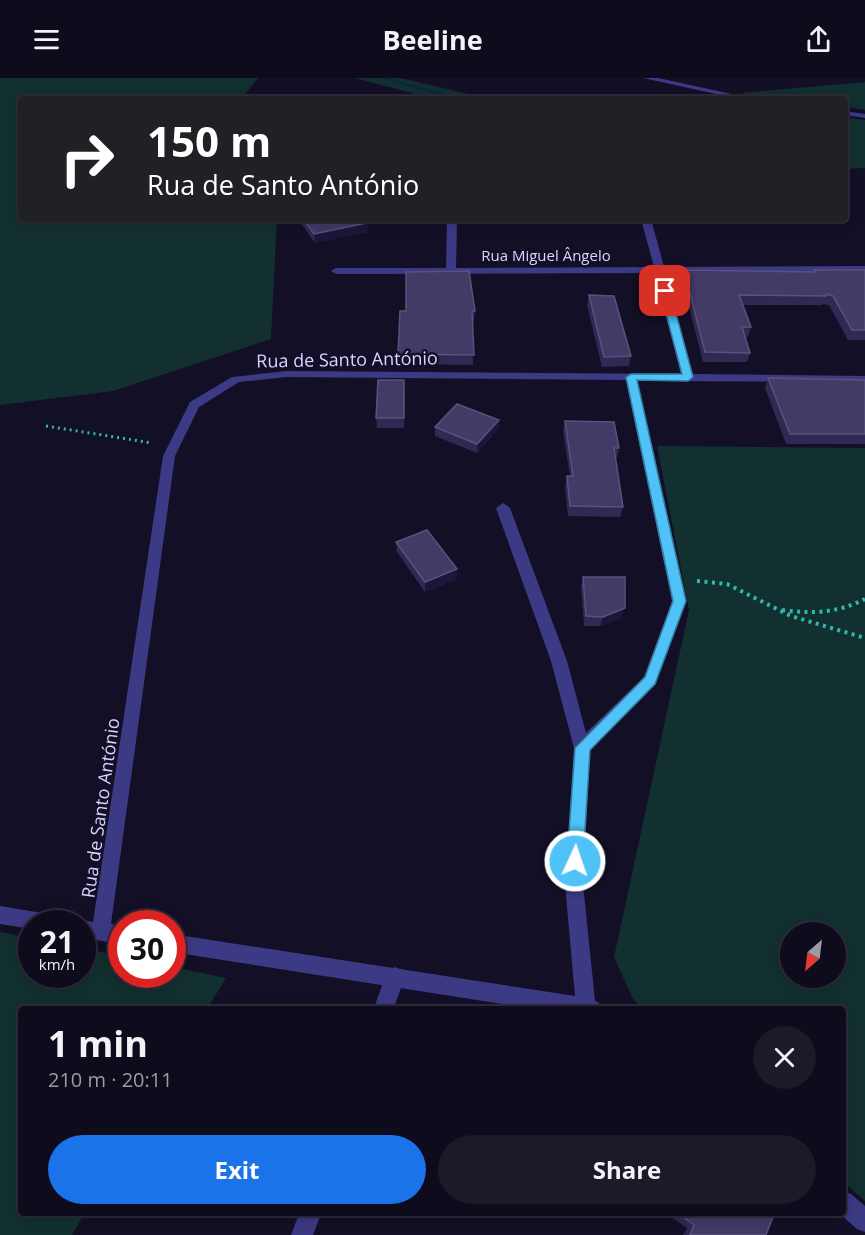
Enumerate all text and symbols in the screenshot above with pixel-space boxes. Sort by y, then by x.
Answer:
text: Beeline [382,21,483,58]
icon: menu [30,23,63,56]
icon: share [802,23,835,56]
text: 150 m [147,112,271,169]
icon: right [48,120,126,198]
text: Rua de Santo António [147,166,419,203]
street label: Rua Miguel Ângelo [481,245,611,265]
pin [639,265,690,316]
icon: arrive [648,274,681,307]
street label: Rua de Santo António [256,345,438,373]
street label: Rua de Santo António [75,716,125,900]
position arrow [543,829,607,893]
speed limit sign: 30 [108,910,186,988]
text: 21 [40,921,74,962]
north arrow [780,922,846,988]
map controls [780,922,846,988]
text: km/h [39,954,75,974]
text: 1 min [48,1019,148,1068]
button: close [753,1026,816,1089]
text: 210 m · 20:11 [48,1066,173,1093]
button: Exit [48,1135,426,1204]
button: Share [438,1135,816,1204]

